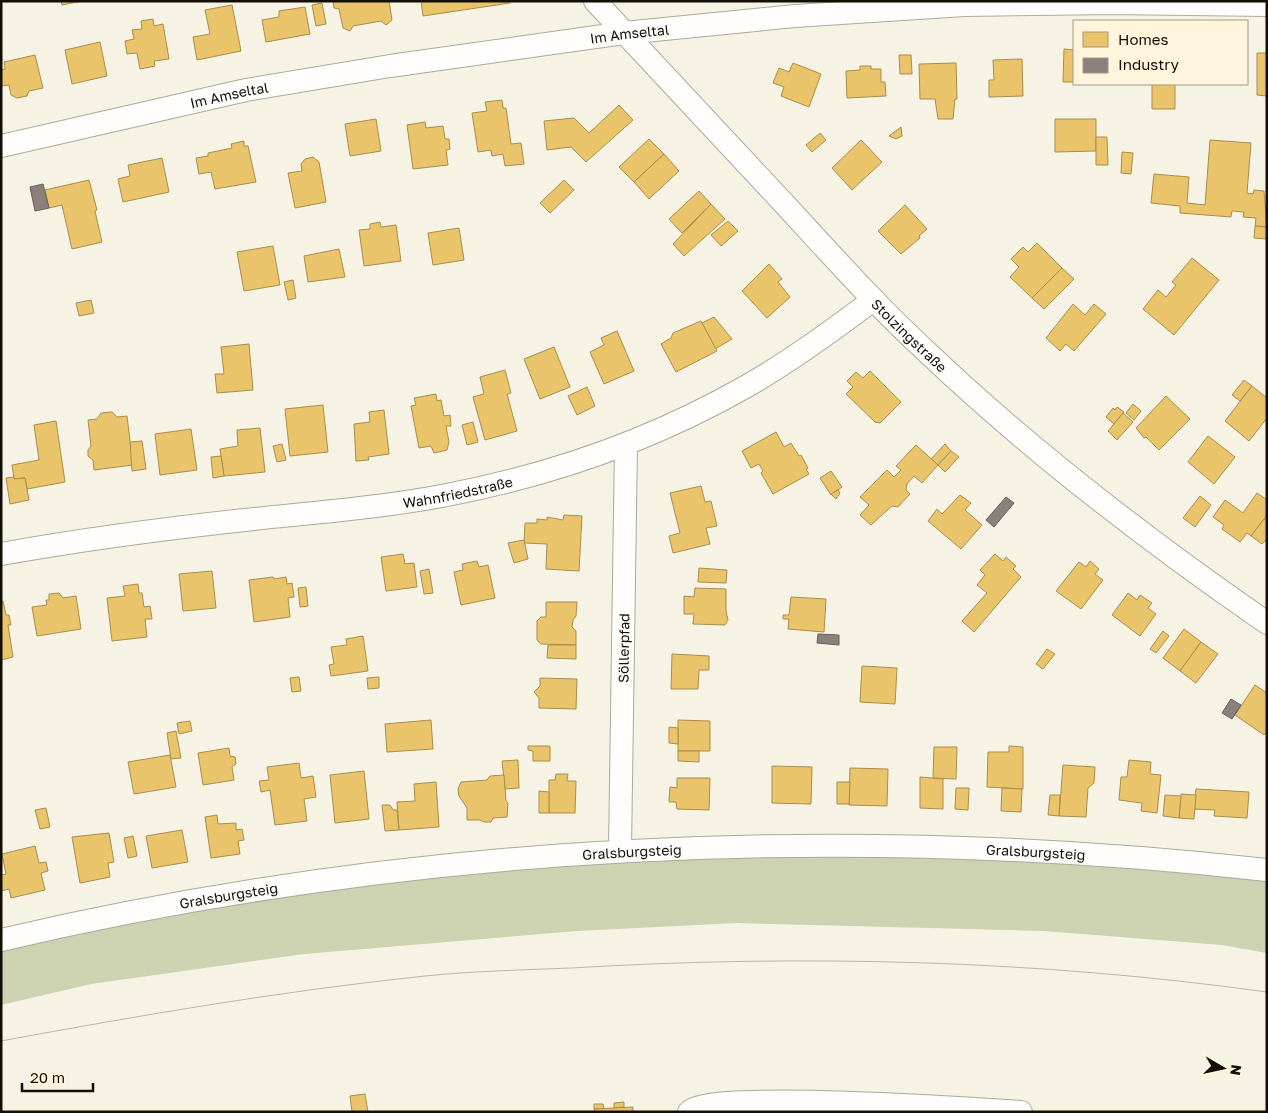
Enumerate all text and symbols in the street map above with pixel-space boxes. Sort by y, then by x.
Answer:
street label: Im Amseltal [589,20,670,46]
legend [1073,20,1248,85]
text: Homes [1118,30,1168,48]
text: Industry [1118,55,1179,73]
street label: Im Amseltal [188,78,270,111]
street label: Stolzingstraße [869,295,951,375]
street label: Wahnfriedstraße [401,472,514,511]
street label: Söllerpfad [614,613,632,683]
street label: Gralsburgsteig [582,840,682,862]
street label: Gralsburgsteig [986,840,1086,862]
street label: Gralsburgsteig [178,878,279,911]
north arrow [1198,1043,1248,1093]
scale bar [22,1060,94,1092]
text: N [1227,1064,1246,1077]
text: 20 m [30,1068,65,1086]

